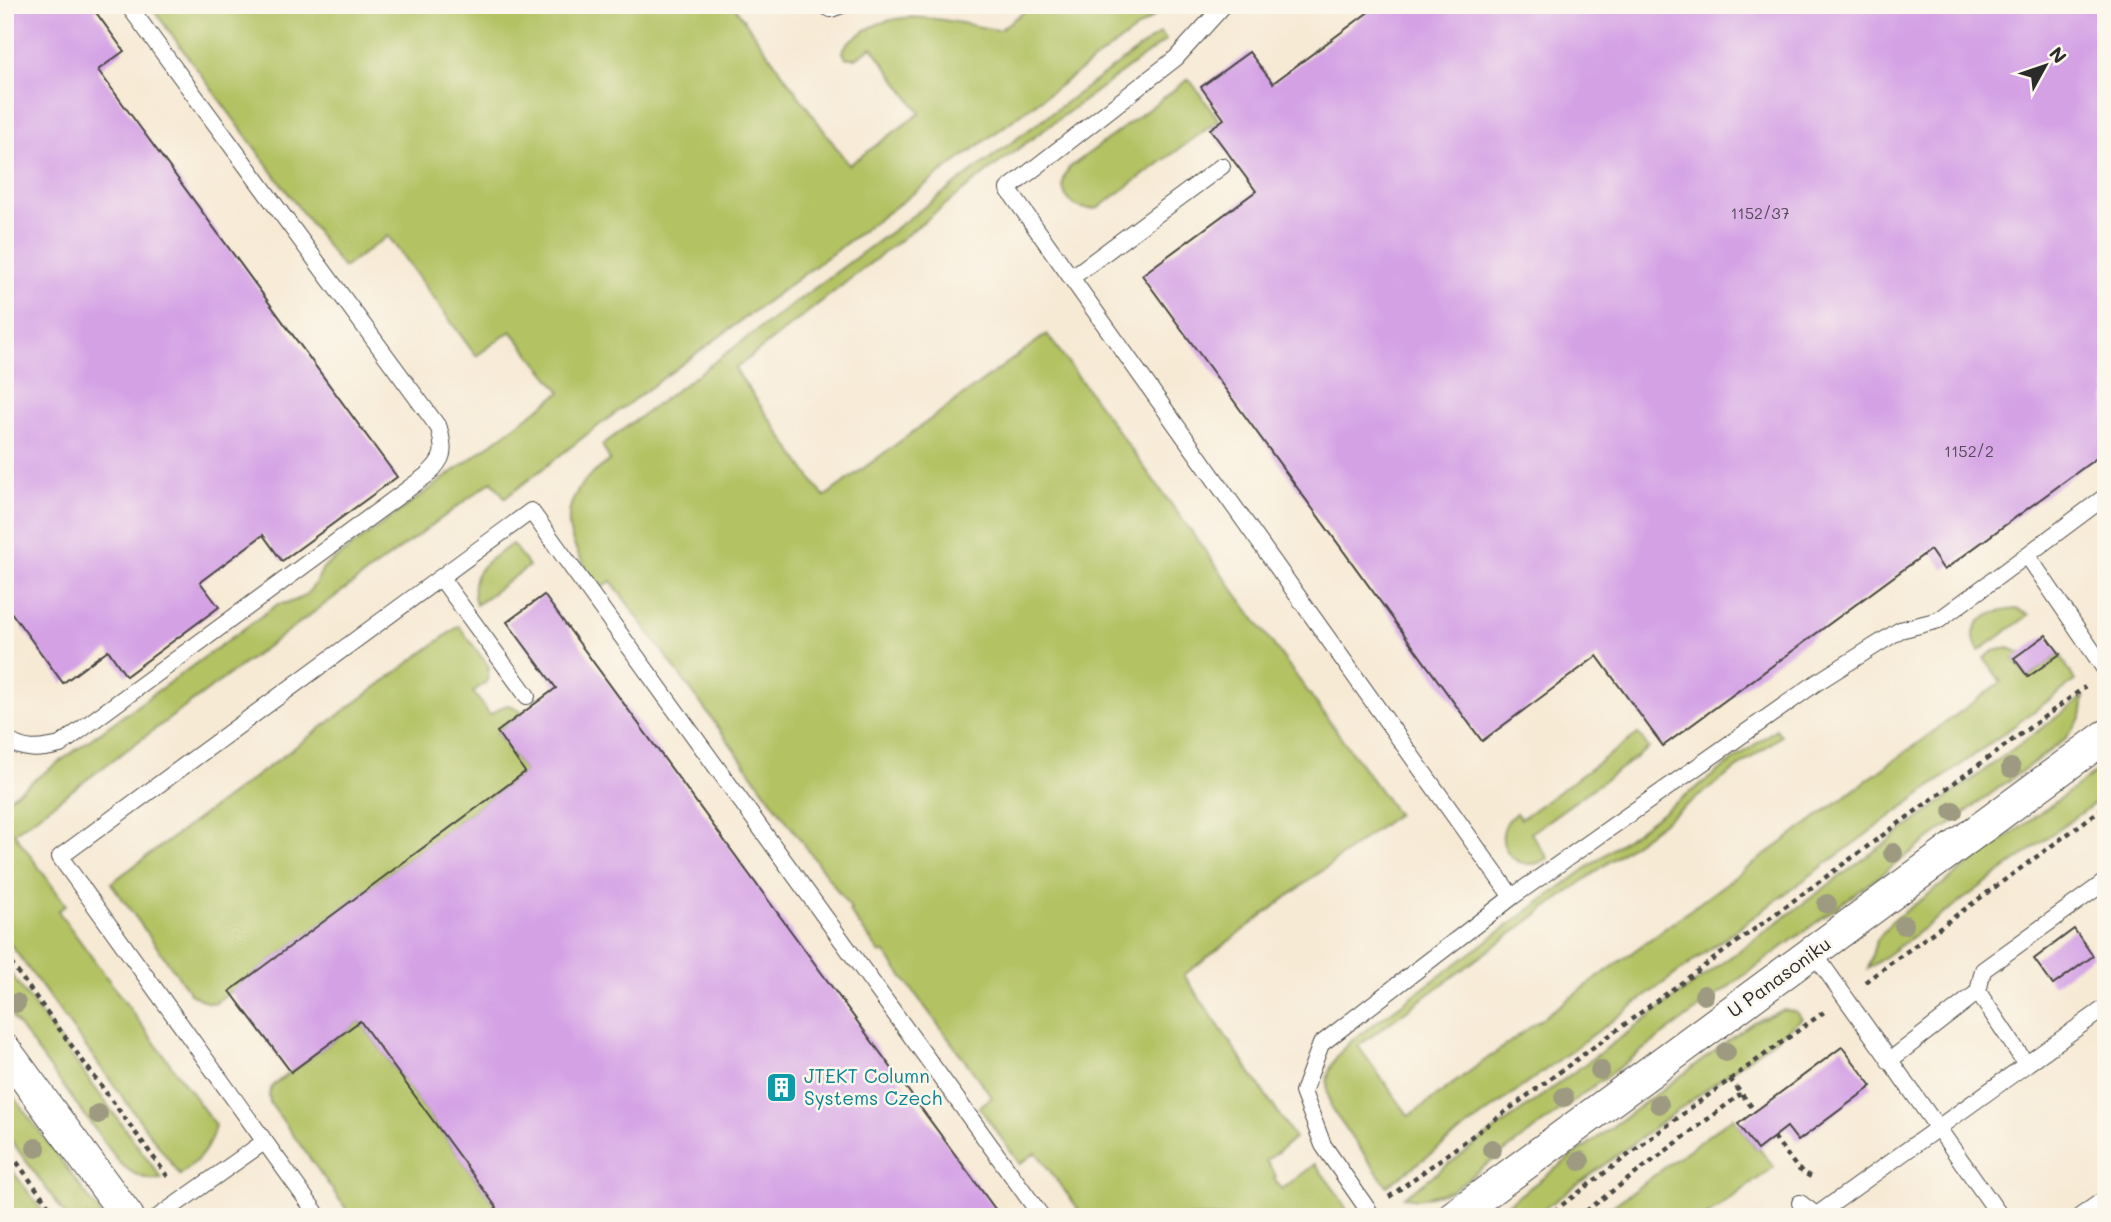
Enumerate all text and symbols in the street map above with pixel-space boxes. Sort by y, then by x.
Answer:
north arrow [2010,32,2080,102]
text: N [2044,41,2073,68]
house number: 1152/37 [1730,202,1790,223]
house number: 1152/2 [1944,440,1994,461]
street label: U Panasoniku [1722,931,1835,1023]
place label: JTEKT Column Systems Czech [804,1063,942,1110]
building icon: JTEKT Column Systems Czech [764,1070,798,1104]

